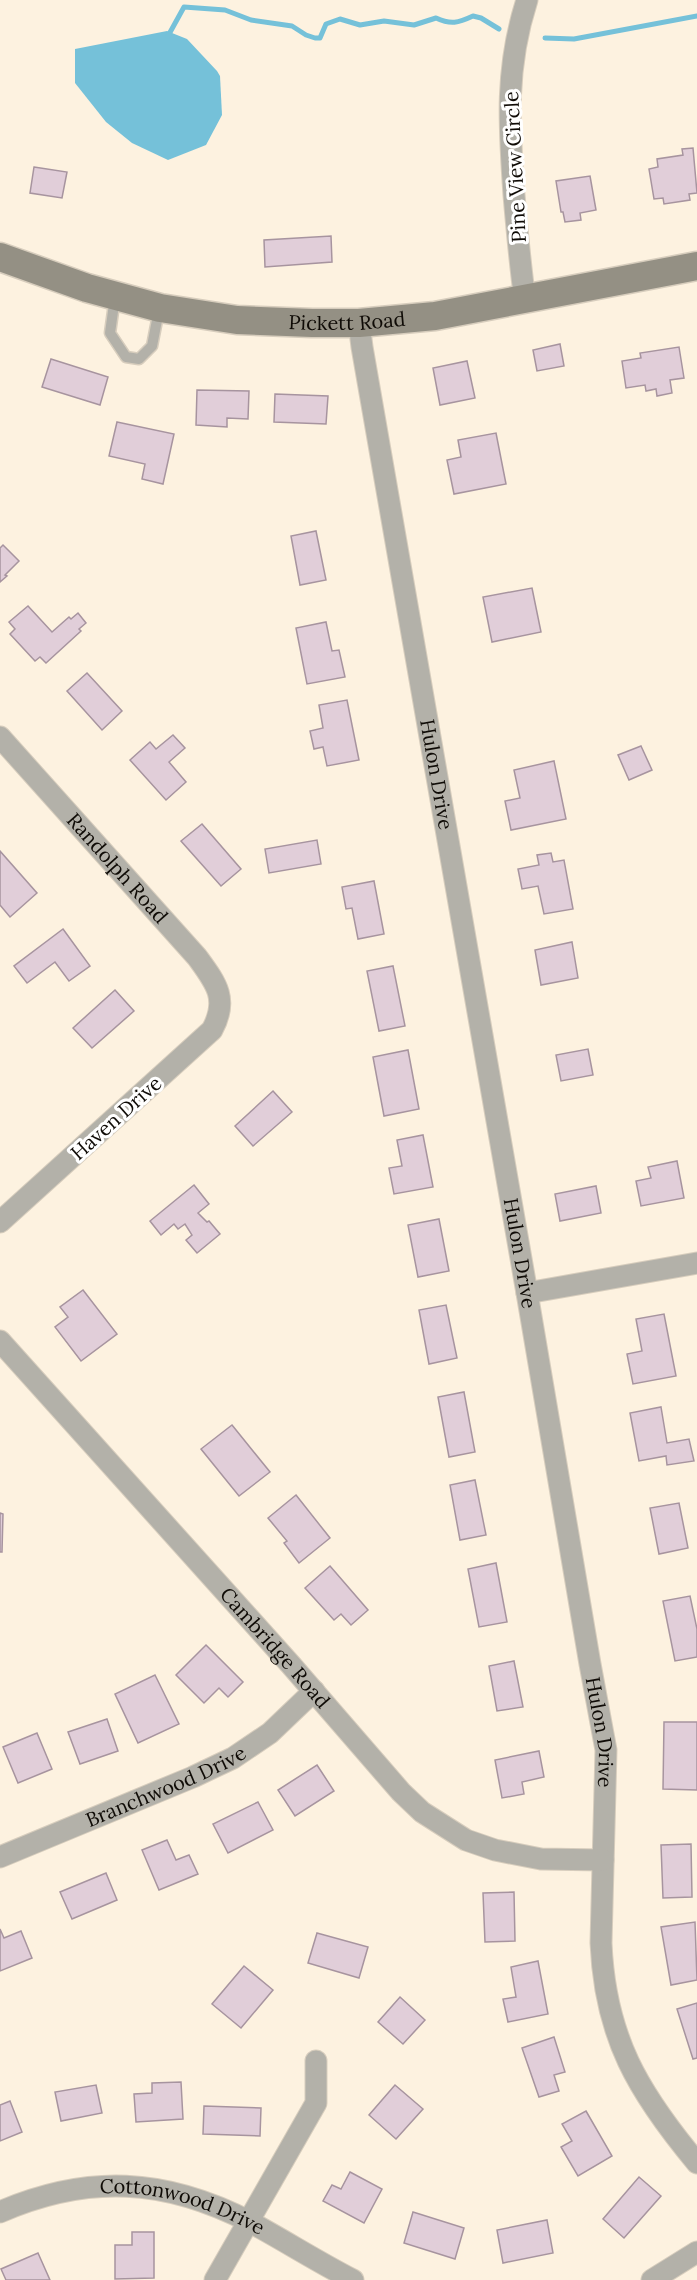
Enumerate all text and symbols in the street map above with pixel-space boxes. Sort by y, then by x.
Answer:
street label: Pine View Circle [498,91,531,243]
street label: Pickett Road [288,306,406,335]
street label: Hulon Drive [415,717,459,832]
street label: Randolph Road [62,807,174,928]
street label: Haven Drive [65,1070,166,1165]
street label: Hulon Drive [499,1196,542,1310]
street label: Cambridge Road [215,1582,336,1713]
street label: Hulon Drive [581,1675,619,1788]
street label: Branchwood Drive [82,1740,251,1832]
street label: Cottonwood Drive [99,2173,270,2240]

